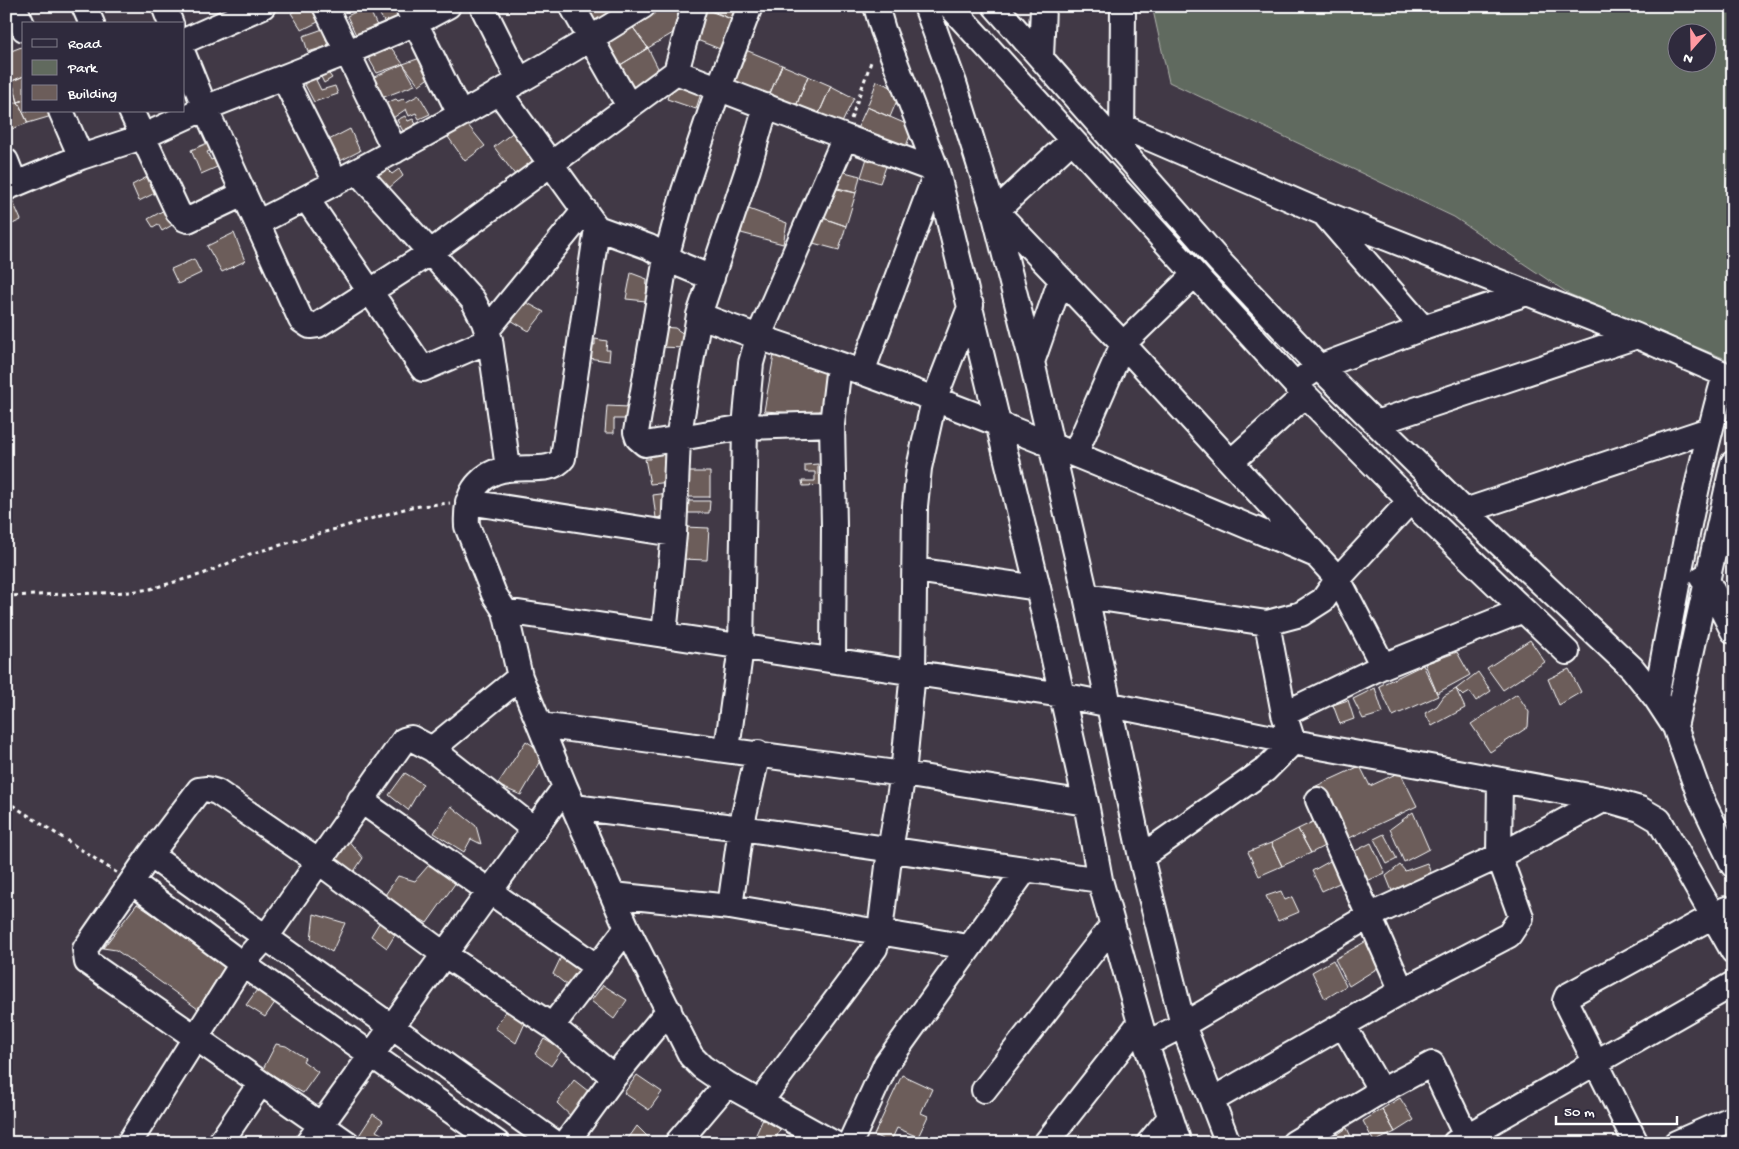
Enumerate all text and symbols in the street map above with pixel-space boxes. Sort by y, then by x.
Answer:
legend [22,22,185,112]
north arrow [1666,22,1716,72]
text: Road [68,36,102,54]
text: N [1681,48,1696,67]
text: Park [67,60,98,78]
text: Building [67,86,117,104]
scale bar [1556,1094,1678,1126]
text: 50 m [1564,1104,1595,1122]

